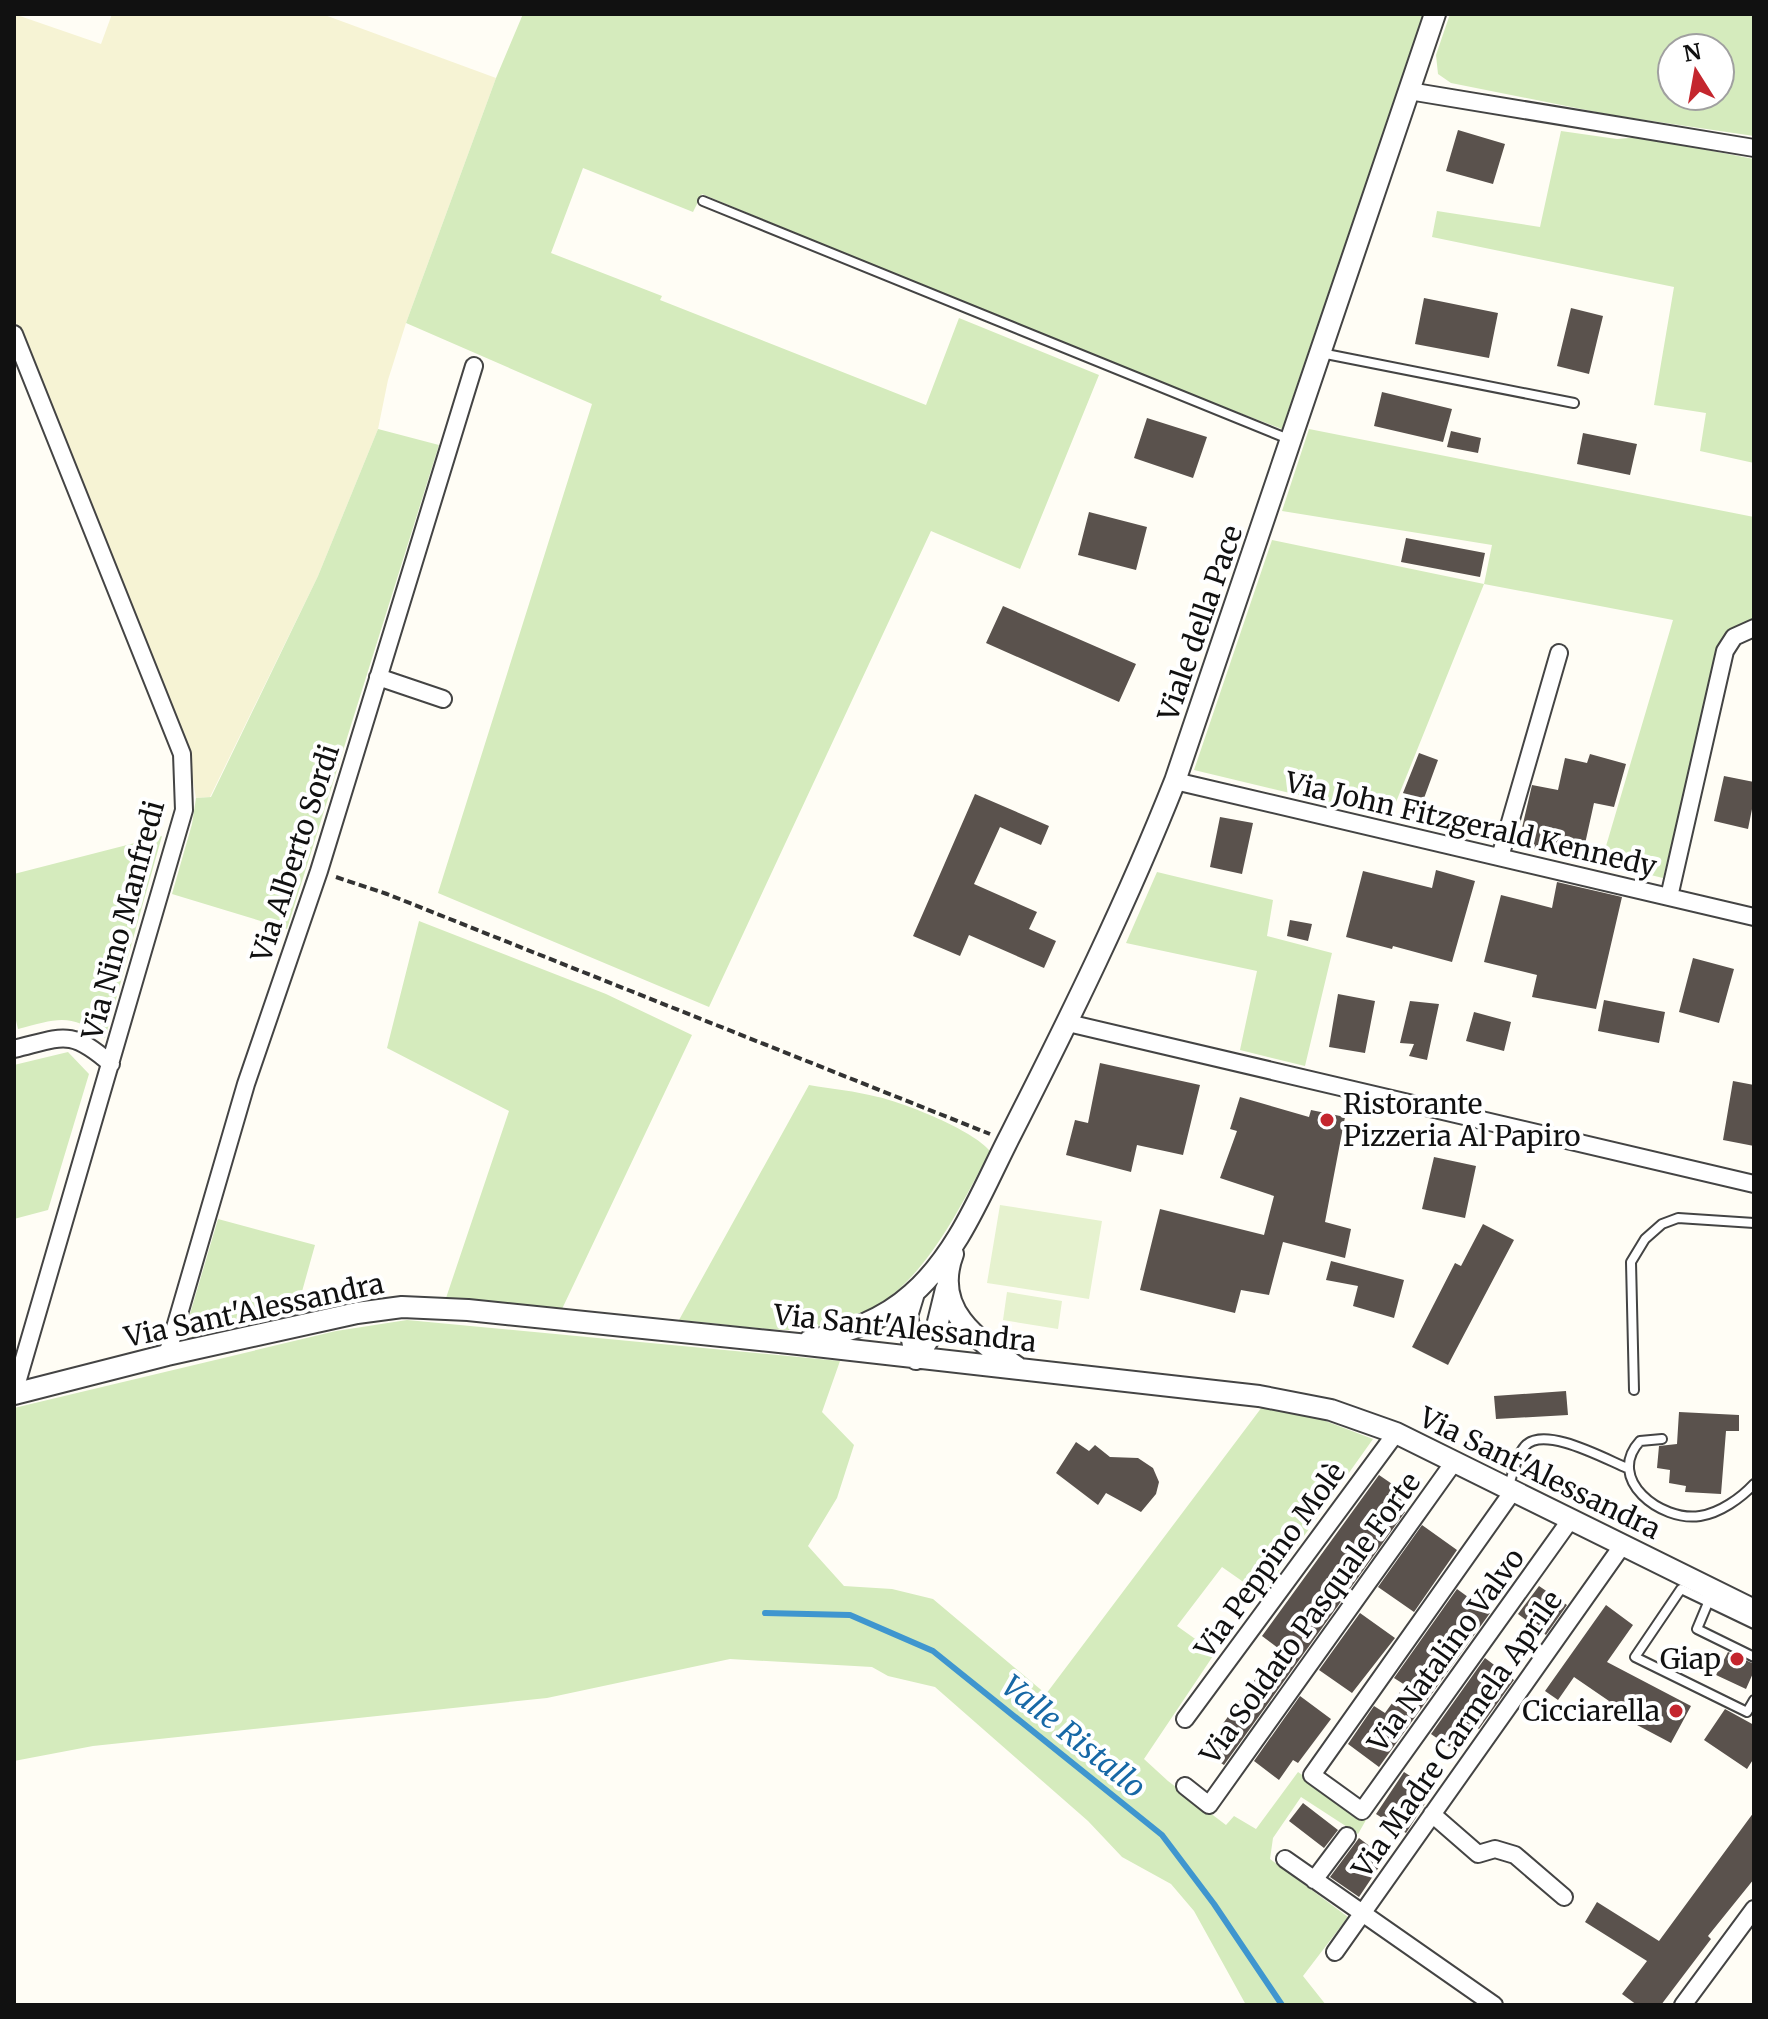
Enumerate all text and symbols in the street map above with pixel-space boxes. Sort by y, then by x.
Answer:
north arrow [1656,32,1736,112]
text: N [1681,37,1704,68]
street label: Viale della Pace [1149,520,1250,726]
street label: Via Alberto Sordi [243,740,347,967]
street label: Via John Fitzgerald Kennedy [1281,764,1661,884]
street label: Via Nino Manfredi [73,796,172,1045]
place label: Ristorante Pizzeria Al Papiro [1343,1086,1581,1154]
marker: Ristorante Pizzeria Al Papiro [1318,1111,1336,1129]
street label: Via Sant'Alessandra [120,1265,387,1355]
street label: Via Sant'Alessandra [771,1296,1038,1360]
street label: Via Sant'Alessandra [1413,1399,1666,1547]
street label: Via Peppino Molè [1186,1455,1353,1666]
street label: Via Soldato Pasquale Forte [1191,1465,1428,1772]
street label: Via Natalino Valvo [1359,1541,1532,1760]
street label: Via Madre Carmela Aprile [1344,1583,1570,1885]
place label: Giap [1660,1641,1721,1677]
marker: Giap [1728,1650,1746,1668]
water label: Valle Ristallo [994,1666,1154,1806]
place label: Cicciarella [1522,1693,1660,1729]
marker: Cicciarella [1667,1702,1685,1720]

